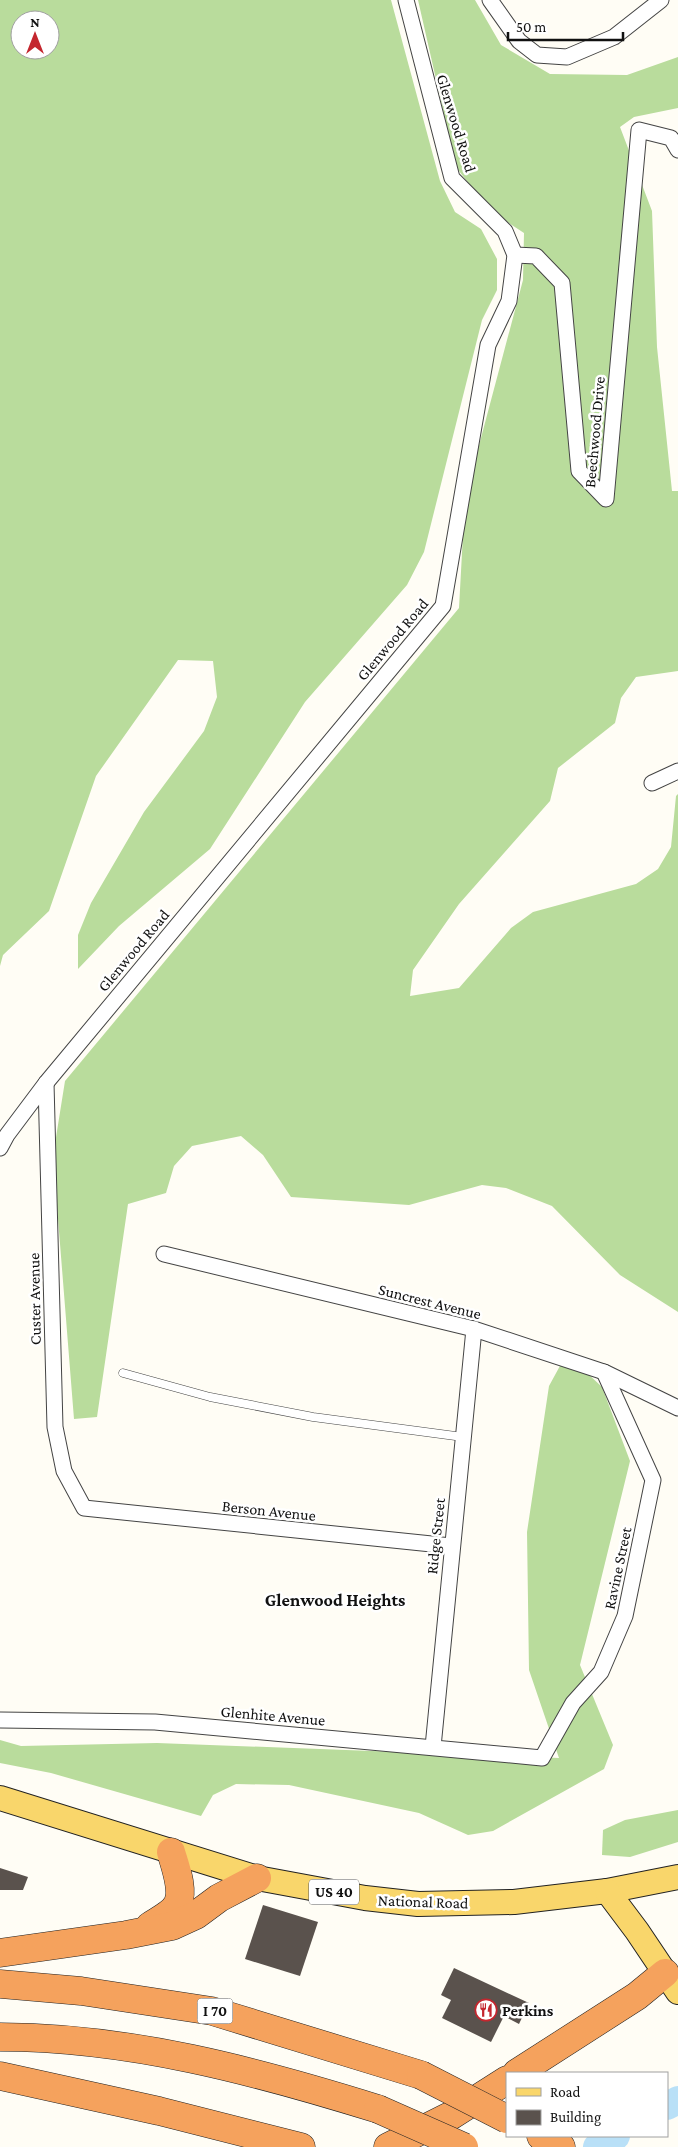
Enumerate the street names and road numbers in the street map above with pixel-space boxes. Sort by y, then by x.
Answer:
street label: Glenwood Road [434,72,480,175]
street label: Beechwood Drive [581,376,608,488]
street label: Glenwood Road [353,595,432,684]
street label: Glenwood Road [94,906,173,995]
street label: Custer Avenue [25,1253,44,1345]
street label: Suncrest Avenue [377,1281,483,1322]
street label: Ridge Street [423,1496,449,1575]
street label: Berson Avenue [221,1497,317,1524]
street label: Ravine Street [600,1525,635,1611]
street label: Glenhite Avenue [220,1702,326,1729]
road number: US 40 [309,1880,359,1904]
street label: National Road [377,1891,469,1912]
road number: I 70 [198,1998,232,2024]

